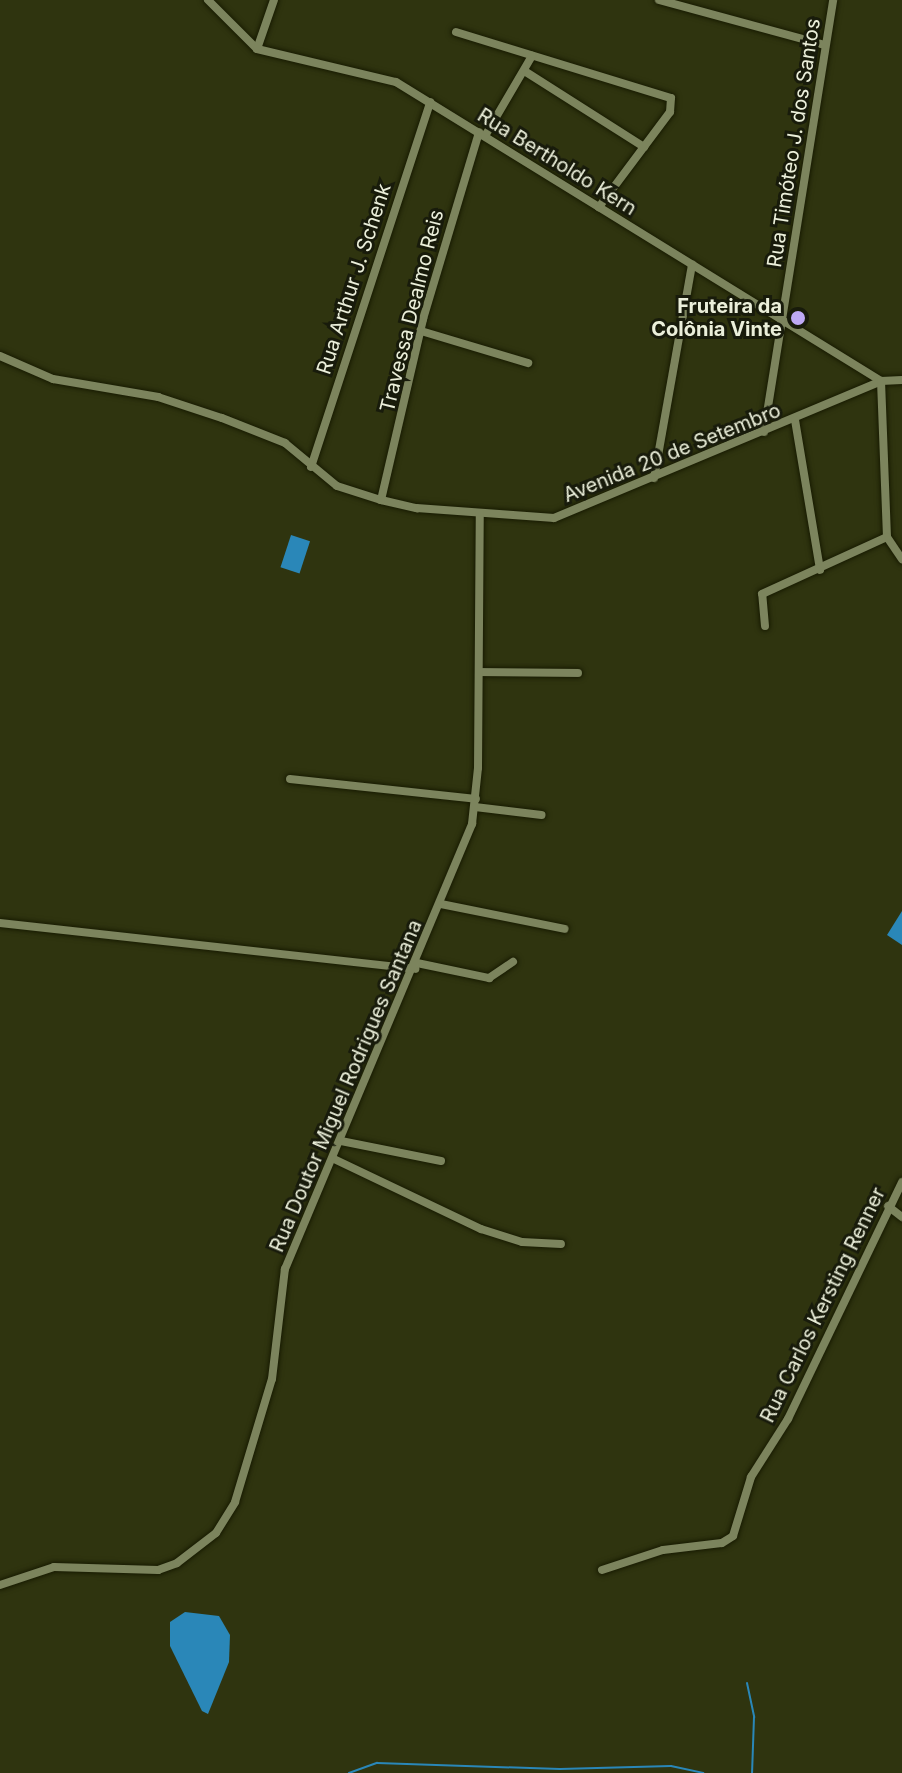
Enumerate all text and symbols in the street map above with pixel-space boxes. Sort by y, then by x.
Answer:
street label: Rua Timóteo J. dos Santos [762,17,826,269]
street label: Rua Bertholdo Kern [473,103,641,221]
street label: Rua Arthur J. Schenk [312,181,396,377]
street label: Travessa Dealmo Reis [375,207,449,415]
place label: Fruteira da Colônia Vinte [651,294,782,341]
marker: Fruteira da Colônia Vinte [789,309,807,327]
street label: Avenida 20 de Setembro [560,398,784,508]
street label: Rua Doutor Miguel Rodrigues Santana [265,916,427,1256]
street label: Rua Carlos Kersting Renner [755,1183,891,1427]

